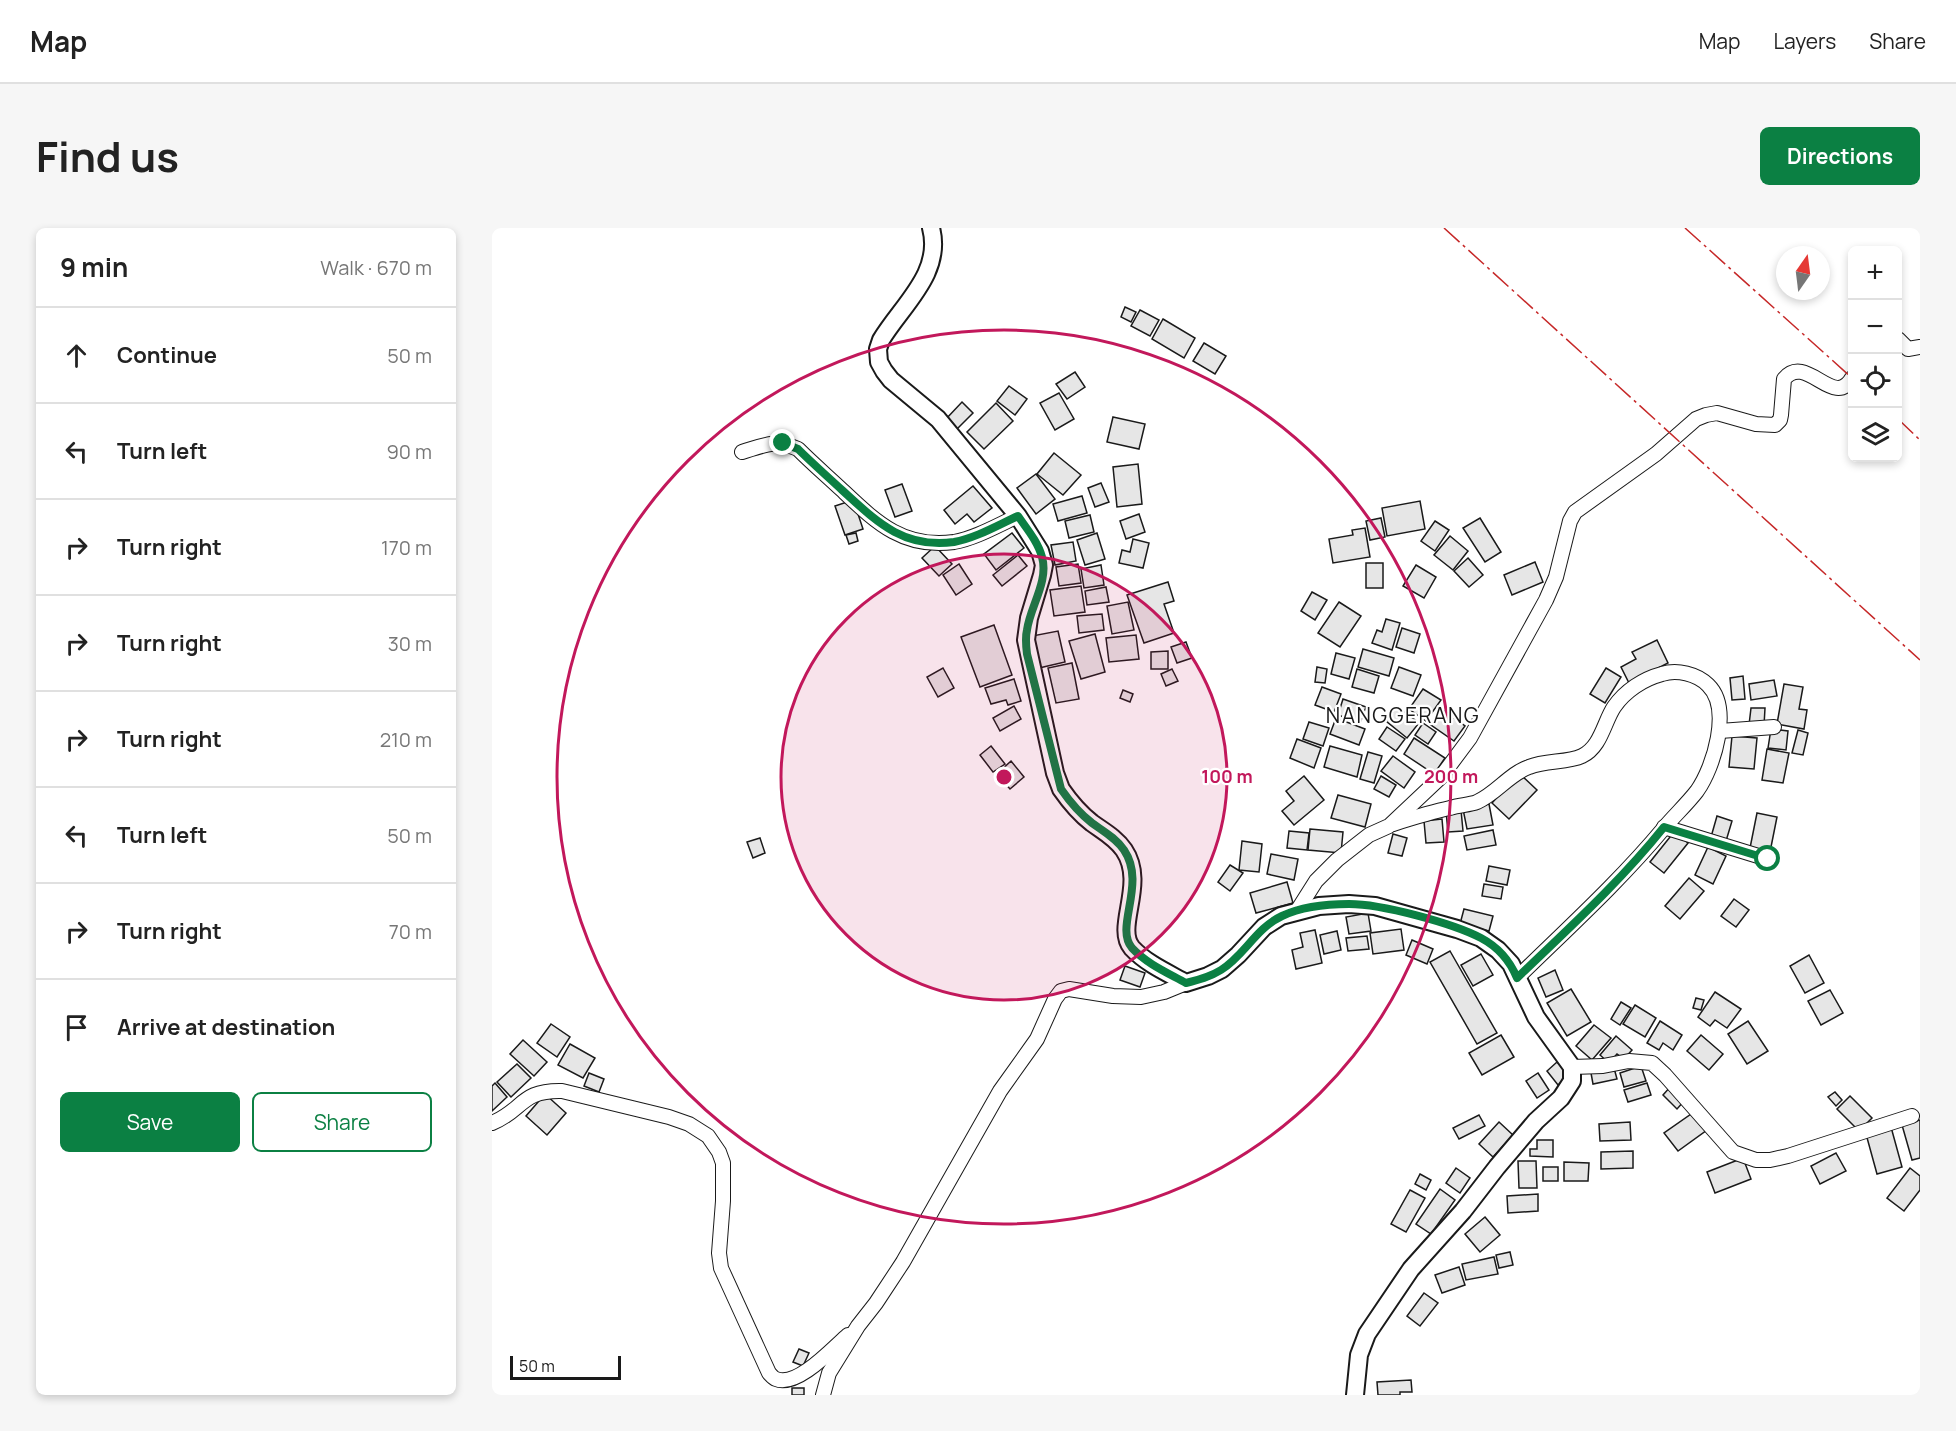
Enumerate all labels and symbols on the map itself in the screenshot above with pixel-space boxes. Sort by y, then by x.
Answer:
north arrow [1776,246,1830,300]
route end [769,429,795,455]
district label: NANGGERANG [1326,701,1480,729]
text: 100 m [1201,764,1253,788]
text: 200 m [1424,764,1478,788]
centre of rings [994,767,1014,787]
route start [1754,845,1780,871]
scale bar [510,1353,621,1380]

